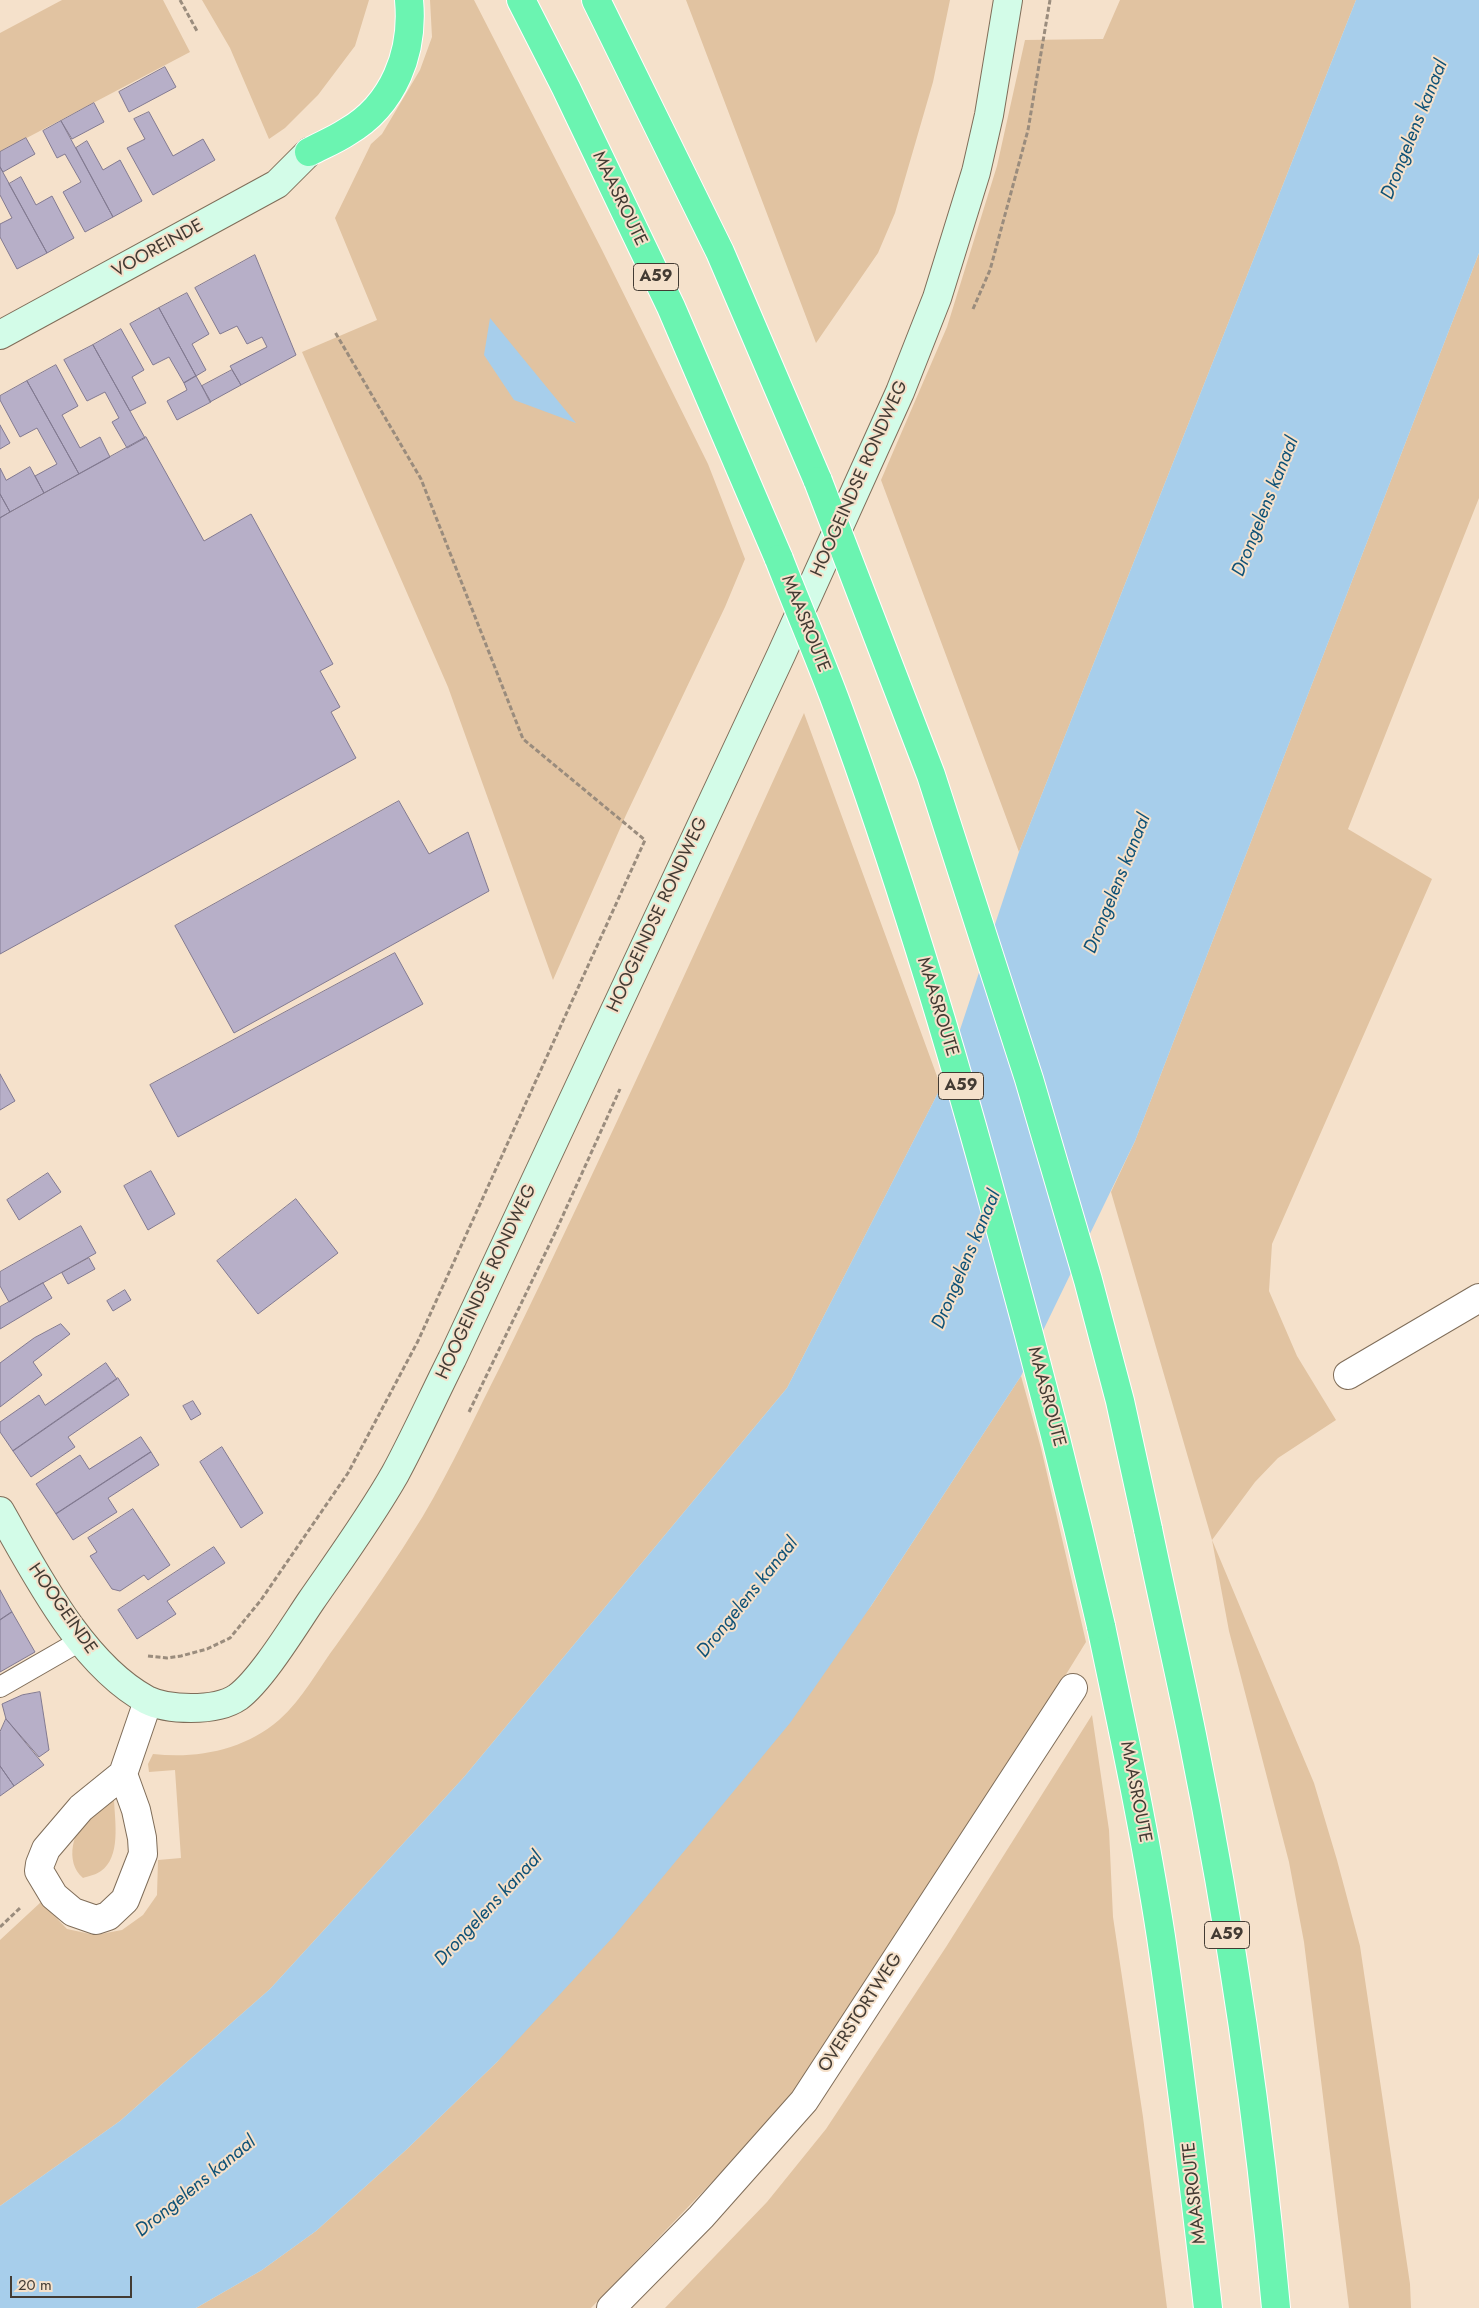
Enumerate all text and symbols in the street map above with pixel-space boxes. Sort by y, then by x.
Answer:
water label: Drongelens kanaal [1377,57,1453,203]
street label: MAASROUTE [587,148,651,250]
street label: VOOREINDE [109,215,207,283]
road number: A59 [634,264,678,290]
street label: HOOGEINDSE RONDWEG [807,378,913,580]
water label: Drongelens kanaal [1228,434,1304,580]
street label: MAASROUTE [776,572,834,676]
water label: Drongelens kanaal [1080,811,1156,957]
street label: HOOGEINDSE RONDWEG [603,814,713,1016]
street label: MAASROUTE [912,955,962,1059]
road number: A59 [938,1072,984,1100]
street label: HOOGEINDSE RONDWEG [432,1181,542,1383]
water label: Drongelens kanaal [928,1187,1006,1333]
street label: MAASROUTE [1022,1345,1070,1449]
water label: Drongelens kanaal [692,1533,804,1663]
street label: HOOGEINDE [23,1560,101,1658]
street label: MAASROUTE [1115,1740,1155,1844]
water label: Drongelens kanaal [430,1847,548,1971]
road number: A59 [1204,1922,1250,1948]
street label: OVERSTORTWEG [814,1949,908,2077]
water label: Drongelens kanaal [131,2131,261,2243]
street label: MAASROUTE [1179,2141,1211,2245]
scale bar [12,2266,135,2298]
text: 20 m [18,2274,52,2296]

